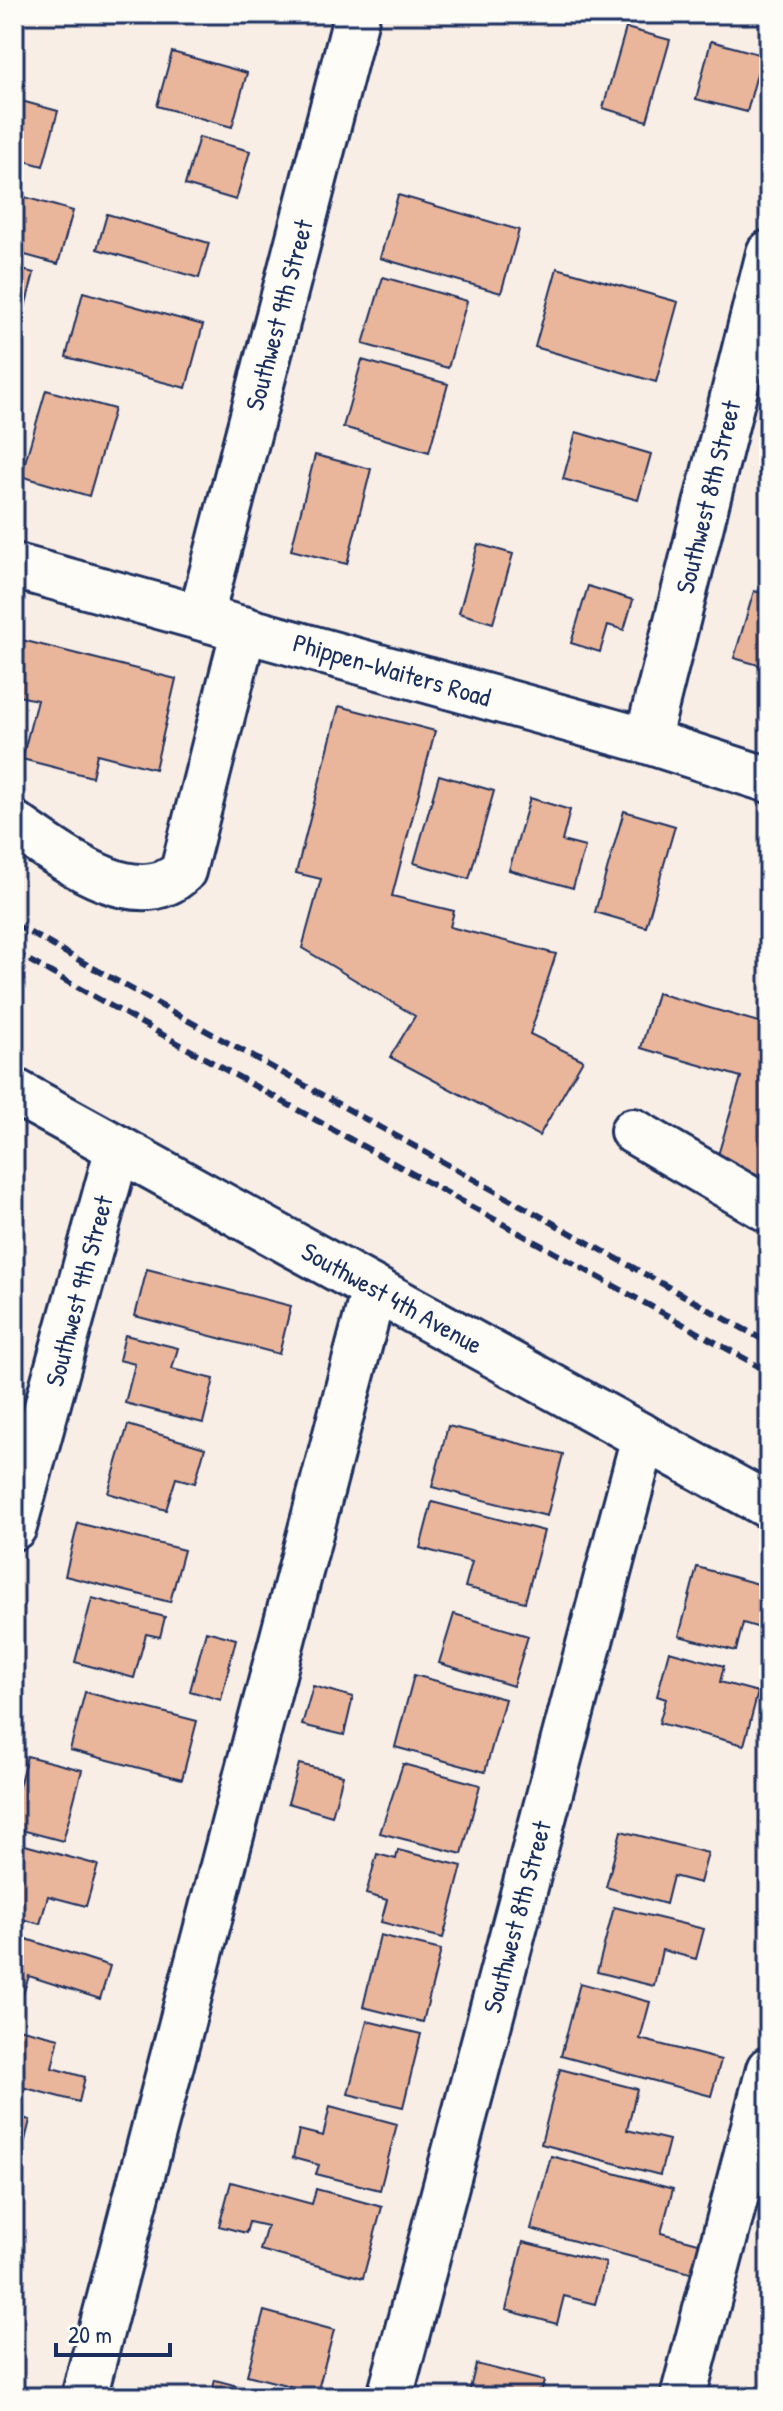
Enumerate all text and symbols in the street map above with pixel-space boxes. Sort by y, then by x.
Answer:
street label: Southwest 9th Street [236,215,321,414]
street label: Southwest 8th Street [667,396,749,597]
street label: Phippen-Waiters Road [289,625,495,714]
street label: Southwest 9th Street [36,1191,121,1390]
street label: Southwest 4th Avenue [296,1233,489,1362]
street label: Southwest 8th Street [474,1816,559,2017]
scale bar [56,2307,170,2357]
text: 20 m [68,2318,112,2350]

